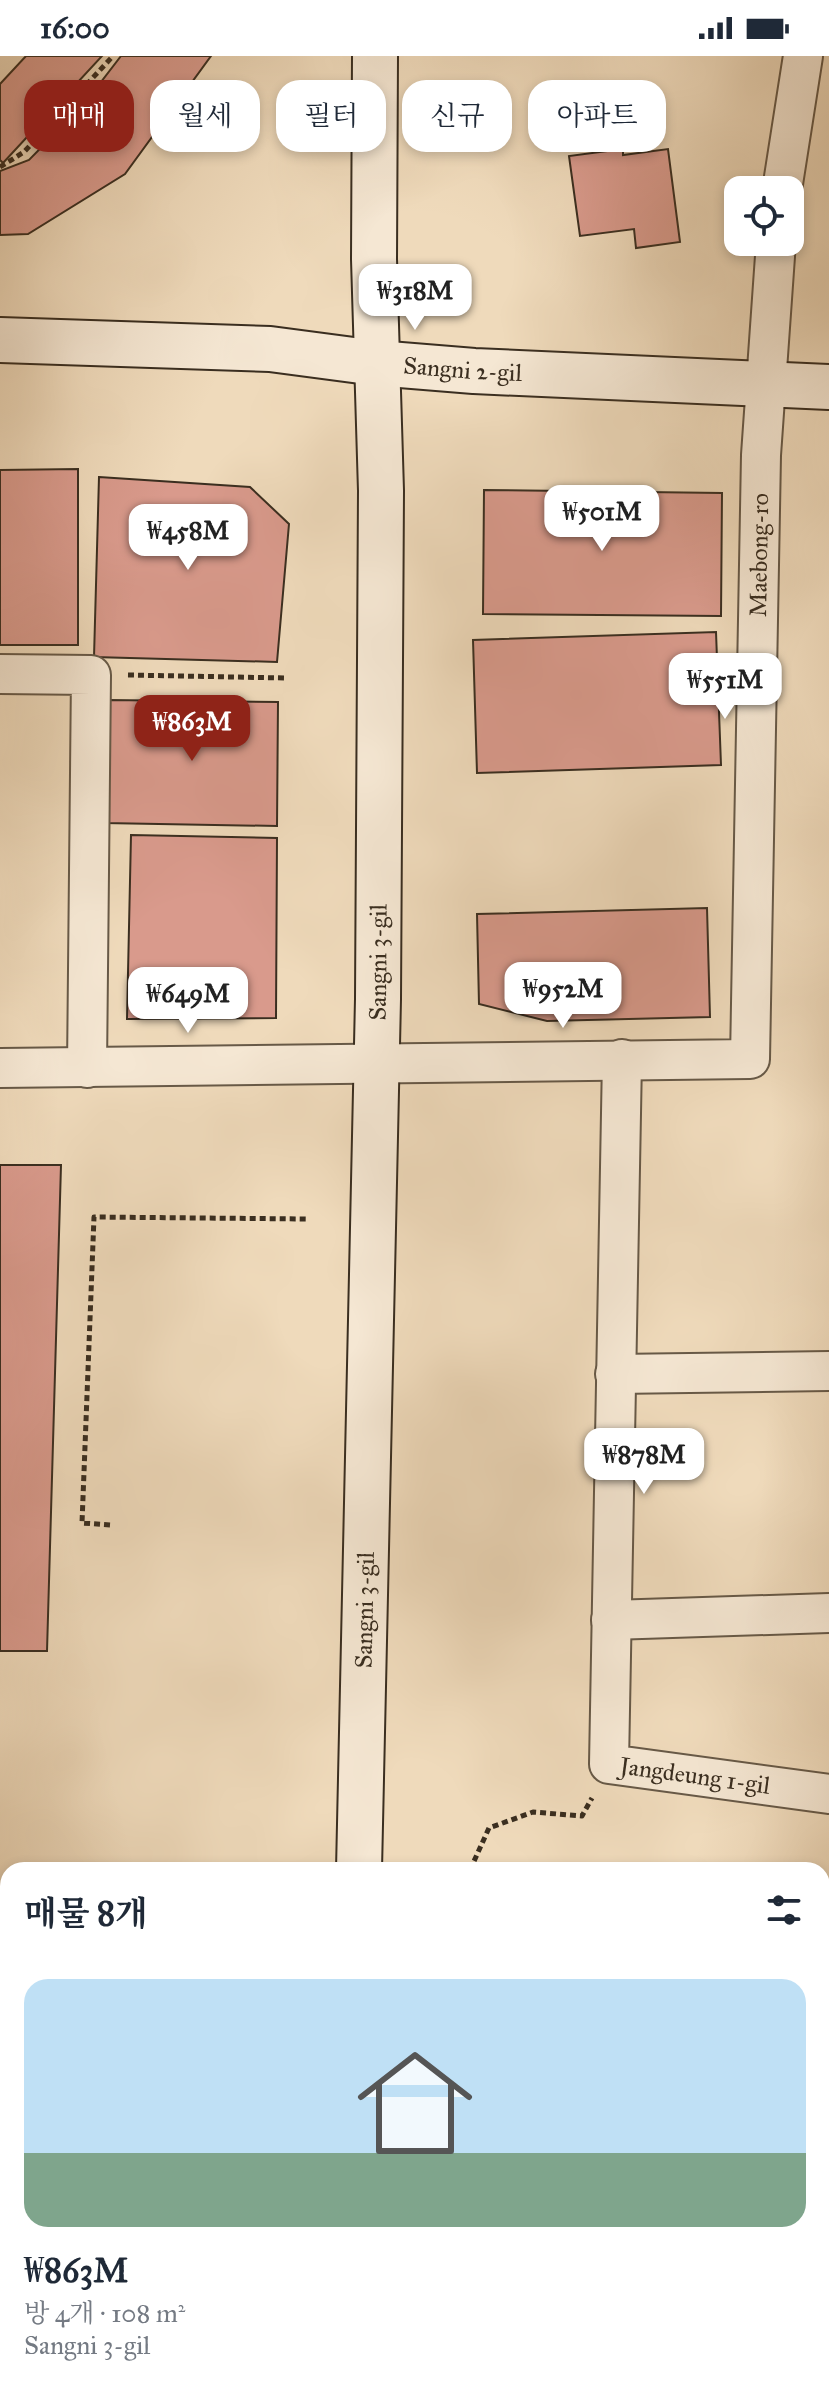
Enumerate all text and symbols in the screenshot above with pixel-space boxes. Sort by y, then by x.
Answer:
text: 16:00 [40,10,110,46]
chip: 매매 [24,80,134,152]
chip: 월세 [150,80,260,152]
chip: 필터 [276,80,386,152]
chip: 신규 [402,80,512,152]
chip: 아파트 [528,80,666,152]
map controls [724,176,804,256]
button: locate [724,176,804,256]
pin: ₩318M [359,264,471,332]
text: ₩318M [377,274,453,306]
street label: Sangni 2-gil [402,350,523,388]
pin: ₩501M [546,485,658,553]
street label: Maebong-ro [743,493,775,617]
text: ₩501M [562,495,642,527]
pin: ₩458M [132,504,244,572]
text: ₩458M [147,514,229,546]
pin: ₩551M [669,653,781,721]
text: ₩551M [687,663,763,695]
pin: ₩863M [136,695,248,763]
text: ₩863M [152,705,232,737]
street label: Sangni 3-gil [363,903,394,1021]
pin: ₩952M [507,962,619,1030]
pin: ₩649M [132,967,244,1035]
text: ₩952M [523,972,604,1004]
text: ₩649M [146,977,230,1009]
pin: ₩878M [588,1428,700,1496]
text: ₩878M [602,1438,686,1470]
street label: Sangni 3-gil [348,1551,381,1669]
street label: Jangdeung 1-gil [615,1750,773,1801]
icon: filters [762,1888,806,1932]
text: 매물 8개 [24,1893,148,1934]
icon: home [343,2031,487,2175]
text: ₩863M [24,2250,128,2291]
text: 방 4개 · 108 m² [24,2297,185,2329]
text: Sangni 3-gil [24,2329,150,2361]

